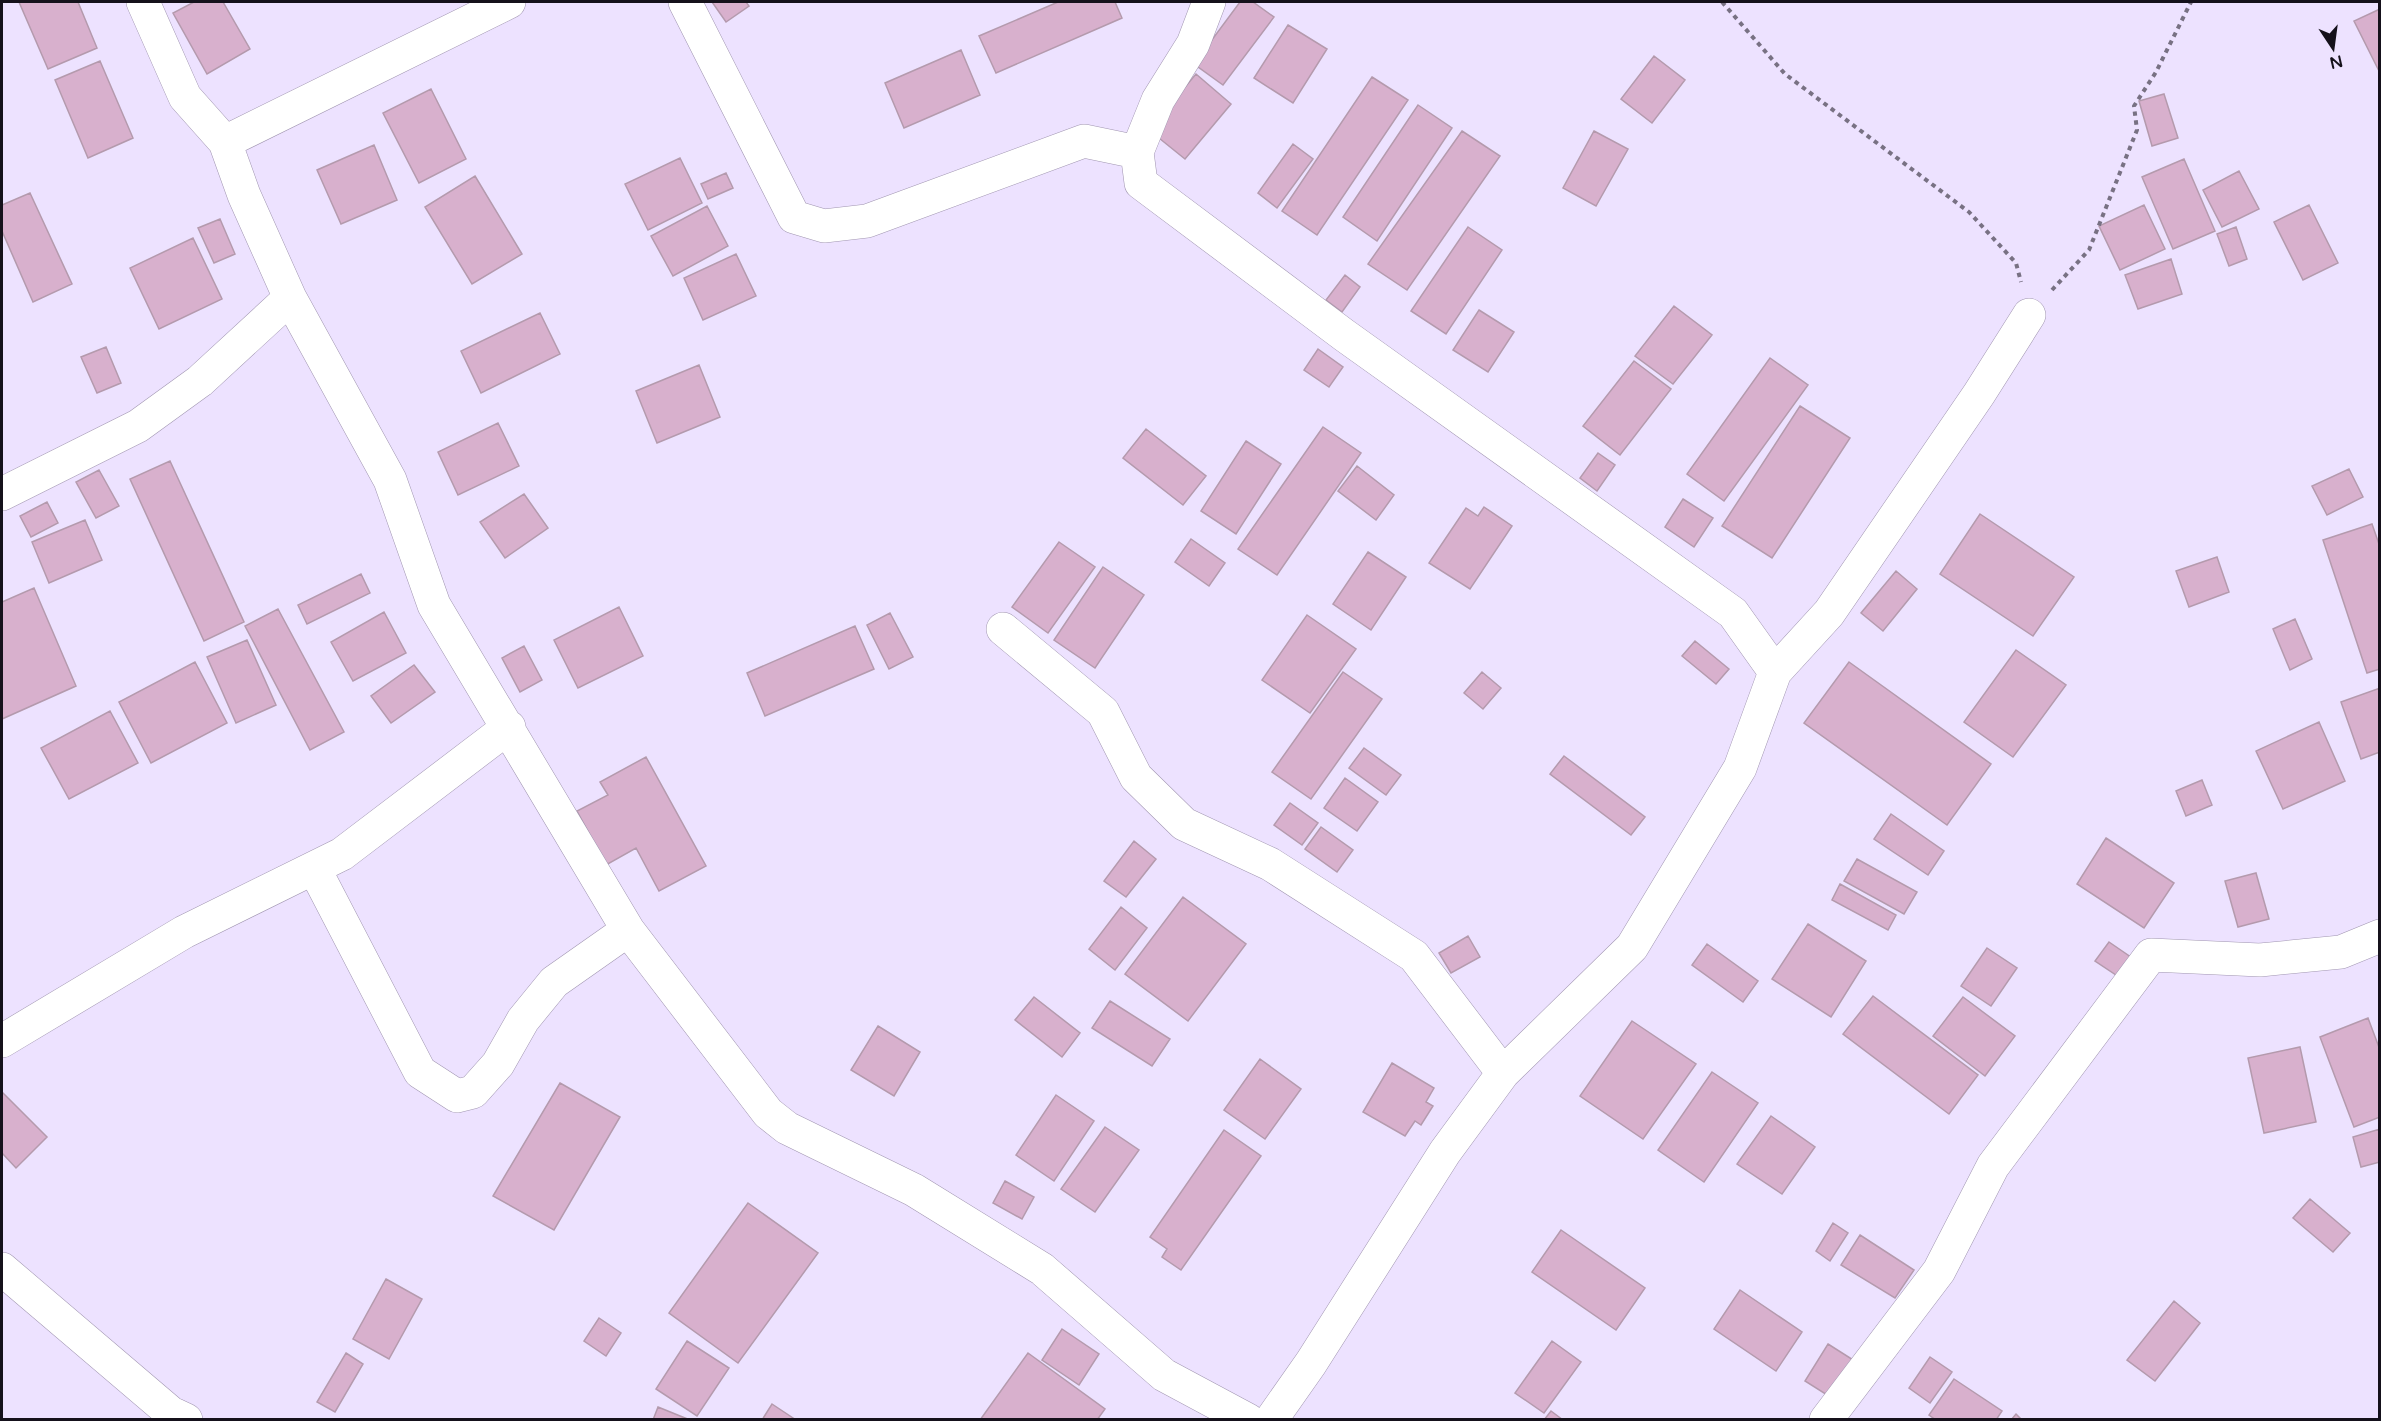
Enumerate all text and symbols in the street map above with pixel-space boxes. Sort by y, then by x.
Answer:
north arrow [2303,18,2363,78]
text: N [2328,50,2345,73]

